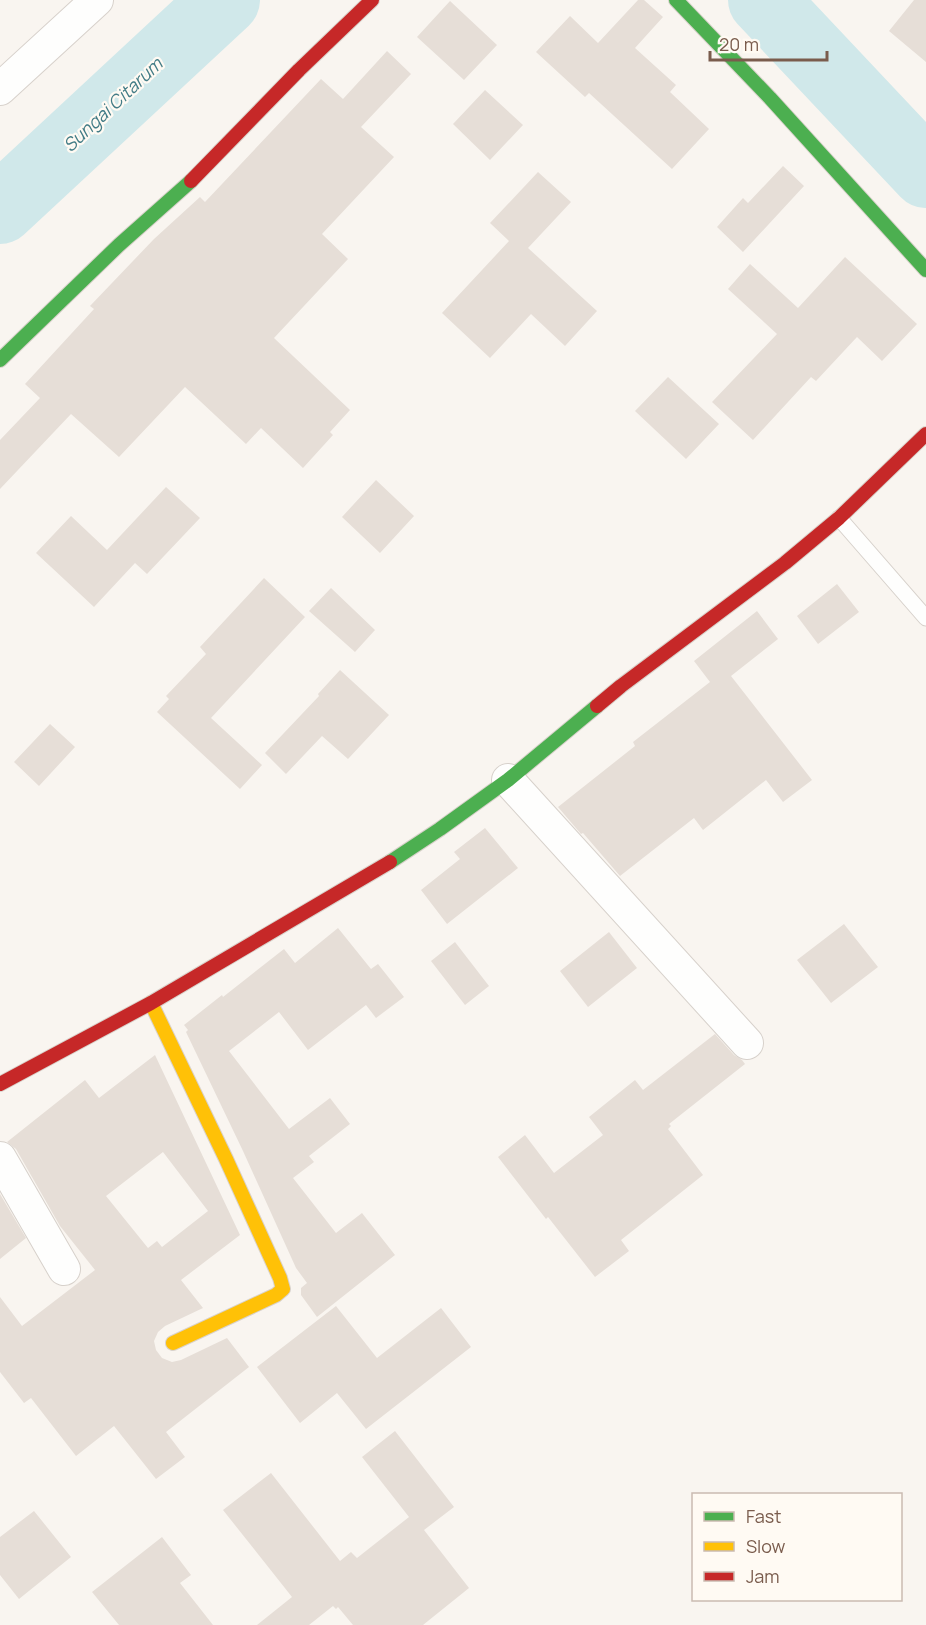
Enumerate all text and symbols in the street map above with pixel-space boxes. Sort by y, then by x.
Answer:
scale bar [710,24,827,62]
text: 20 m [719,32,759,56]
water label: Sungai Citarum [57,51,168,157]
legend [692,1493,902,1601]
text: Fast [746,1504,781,1528]
text: Slow [746,1534,786,1558]
text: Jam [746,1564,780,1588]

